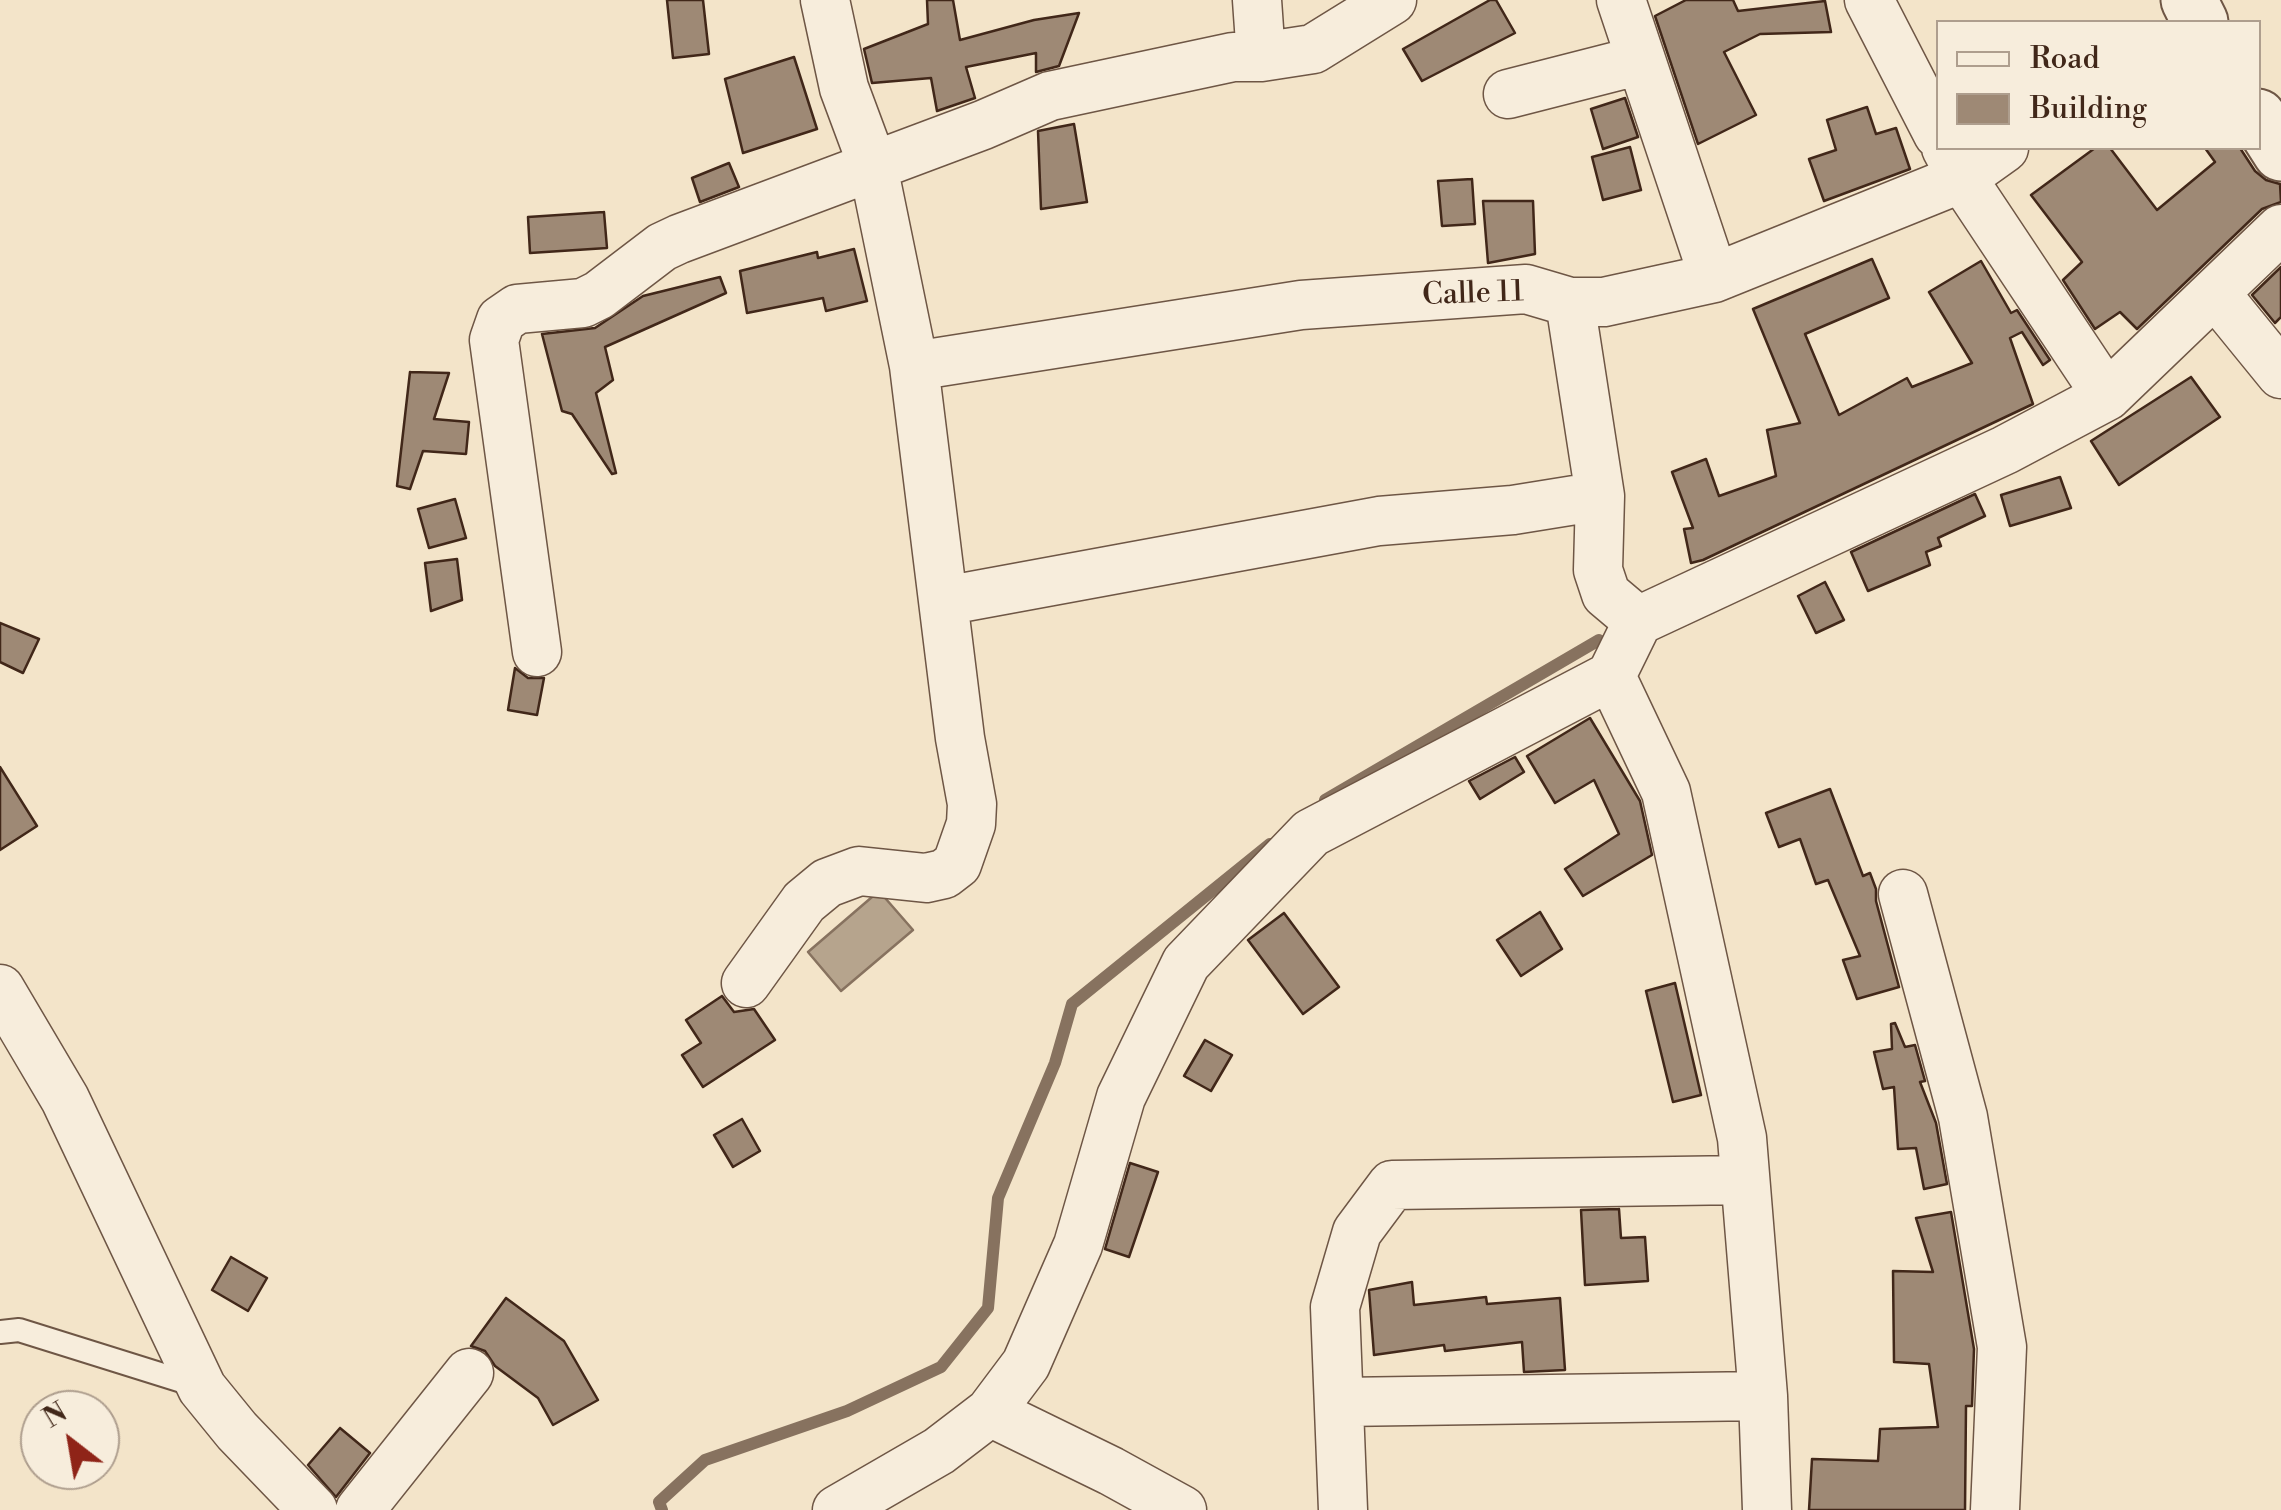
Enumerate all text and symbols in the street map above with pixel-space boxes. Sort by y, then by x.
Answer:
legend [1936,20,2261,150]
text: Road [2030,40,2100,78]
text: Building [2030,90,2147,128]
street label: Calle 11 [1422,275,1524,315]
north arrow [20,1390,120,1490]
text: N [37,1395,74,1436]

